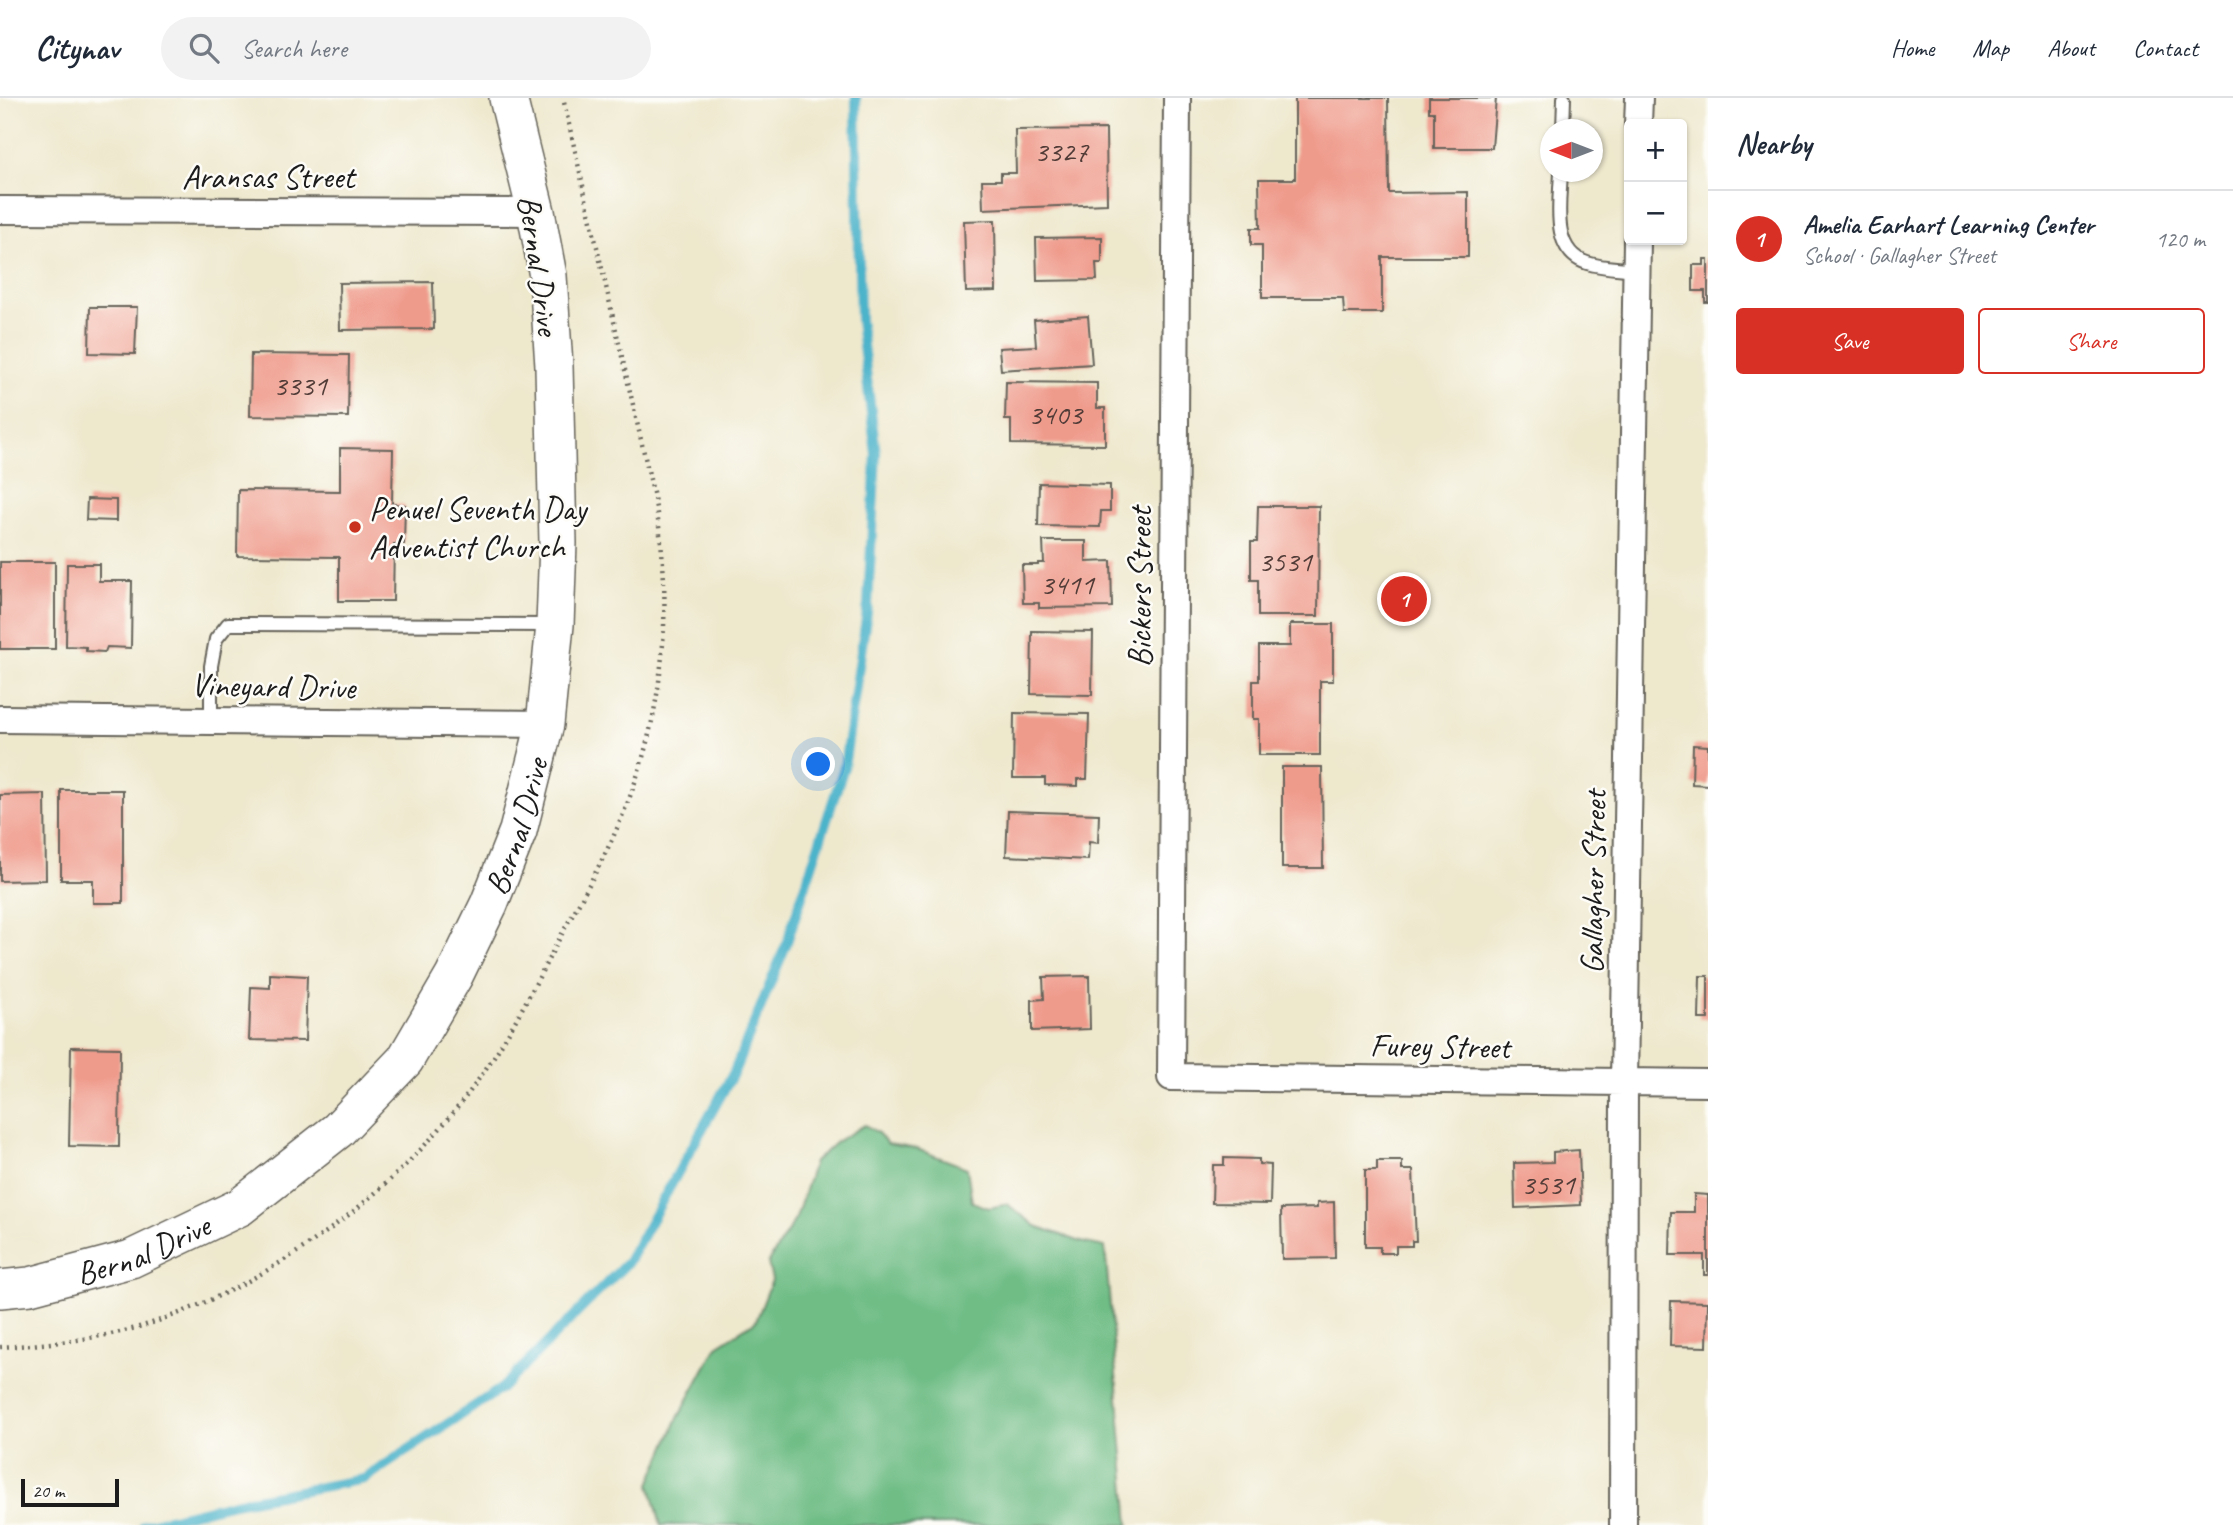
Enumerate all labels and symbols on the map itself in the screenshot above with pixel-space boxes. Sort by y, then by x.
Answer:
north arrow [1540,119,1603,182]
house number: 3327 [1034,132,1090,170]
street label: Aransas Street [182,156,357,198]
street label: Bernal Drive [508,193,570,340]
house number: 3331 [273,366,328,404]
house number: 3403 [1028,395,1085,433]
place label: Penuel Seventh Day Adventist Church [369,488,589,568]
street label: Bickers Street [1119,504,1161,667]
marker: Penuel Seventh Day Adventist Church [347,519,363,535]
house number: 3531 [1258,542,1314,580]
house number: 3411 [1040,565,1096,603]
pin: 1 [1381,573,1427,625]
street label: Vineyard Drive [190,664,358,708]
your location [801,747,835,781]
street label: Bernal Drive [475,752,558,901]
street label: Gallagher Street [1570,787,1616,974]
street label: Furey Street [1370,1024,1513,1068]
house number: 3531 [1521,1165,1577,1203]
street label: Bernal Drive [72,1204,219,1295]
scale bar [21,1476,119,1508]

